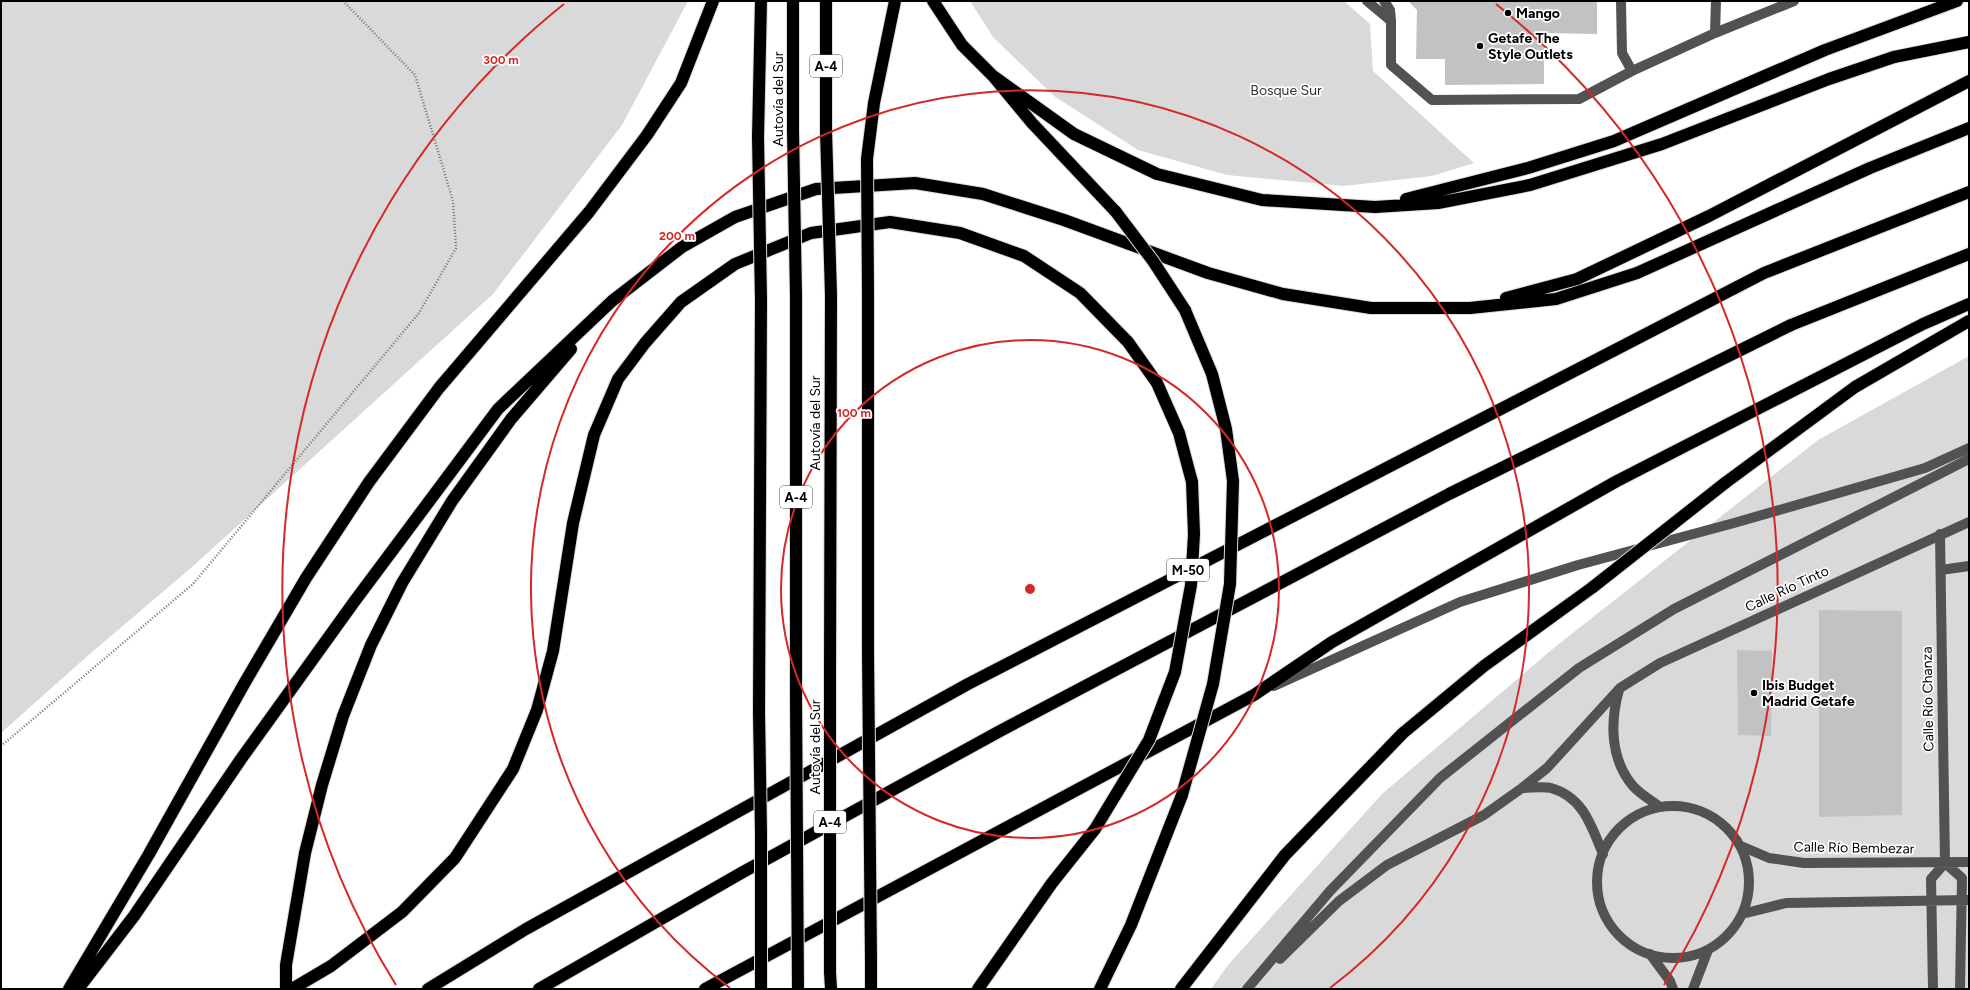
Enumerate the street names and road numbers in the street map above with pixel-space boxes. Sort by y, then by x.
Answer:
street label: Autovía del Sur [770,51,787,147]
road number: A-4 [810,55,842,77]
street label: Autovía del Sur [807,375,824,471]
road number: A-4 [780,486,812,508]
road number: M-50 [1167,559,1209,581]
street label: Calle Río Tinto [1743,562,1831,616]
street label: Calle Río Chanza [1919,646,1937,752]
street label: Autovía del Sur [807,699,824,795]
road number: A-4 [814,811,846,833]
street label: Calle Río Bembezar [1793,838,1915,858]

